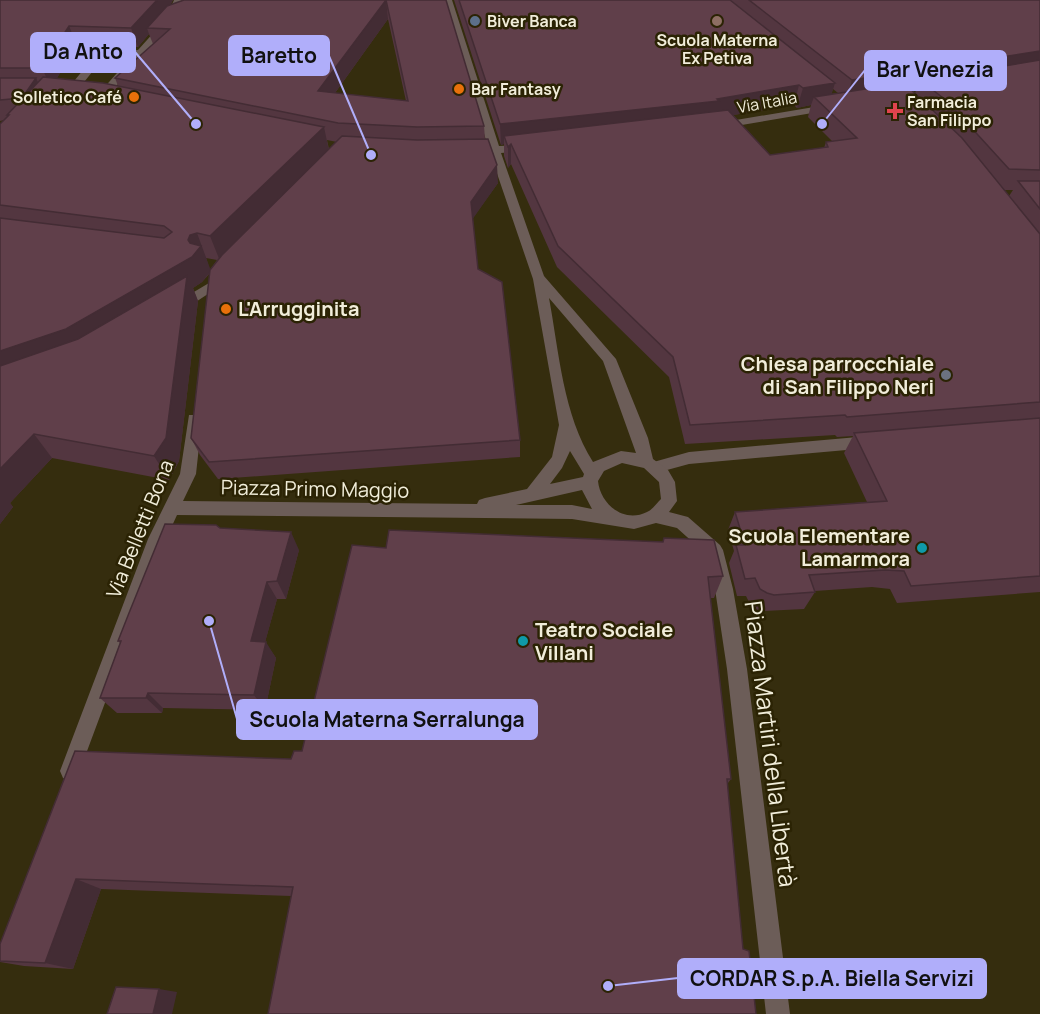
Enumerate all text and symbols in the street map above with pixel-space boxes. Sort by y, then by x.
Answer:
place label: Biver Banca [487,10,577,32]
marker: Biver Banca [468,14,482,28]
marker: Scuola Materna Ex Petiva [710,14,724,28]
place label: Scuola Materna Ex Petiva [656,29,778,69]
callout: Da Anto [31,33,135,72]
callout: Baretto [229,36,329,75]
text: Da Anto [43,37,123,65]
text: Baretto [241,41,317,69]
callout: Bar Venezia [865,51,1006,90]
text: Bar Venezia [876,55,994,83]
place label: Bar Fantasy [471,78,561,100]
marker: Bar Fantasy [452,82,466,96]
place label: Solletico Café [13,86,122,108]
street label: Via Italia [735,86,799,118]
marker: Solletico Café [127,90,141,104]
place label: Farmacia San Filippo [907,91,991,131]
marker: Farmacia San Filippo [888,104,902,118]
place label: L'Arrugginita [238,295,360,322]
marker: L'Arrugginita [219,302,233,316]
place label: Chiesa parrocchiale di San Filippo Neri [741,350,934,400]
marker: Chiesa parrocchiale di San Filippo Neri [939,368,953,382]
street label: Via Belletti Bona [99,456,180,602]
street label: Piazza Primo Maggio [221,473,410,504]
place label: Scuola Elementare Lamarmora [728,522,910,572]
marker: Scuola Elementare Lamarmora [915,541,929,555]
street label: Piazza Martiri della Libertà [738,599,805,889]
place label: Teatro Sociale Villani [535,616,673,666]
marker: Teatro Sociale Villani [516,634,530,648]
callout: Scuola Materna Serralunga [237,700,537,739]
text: Scuola Materna Serralunga [249,705,525,733]
callout: CORDAR S.p.A. Biella Servizi [678,959,986,998]
text: CORDAR S.p.A. Biella Servizi [690,964,974,992]

